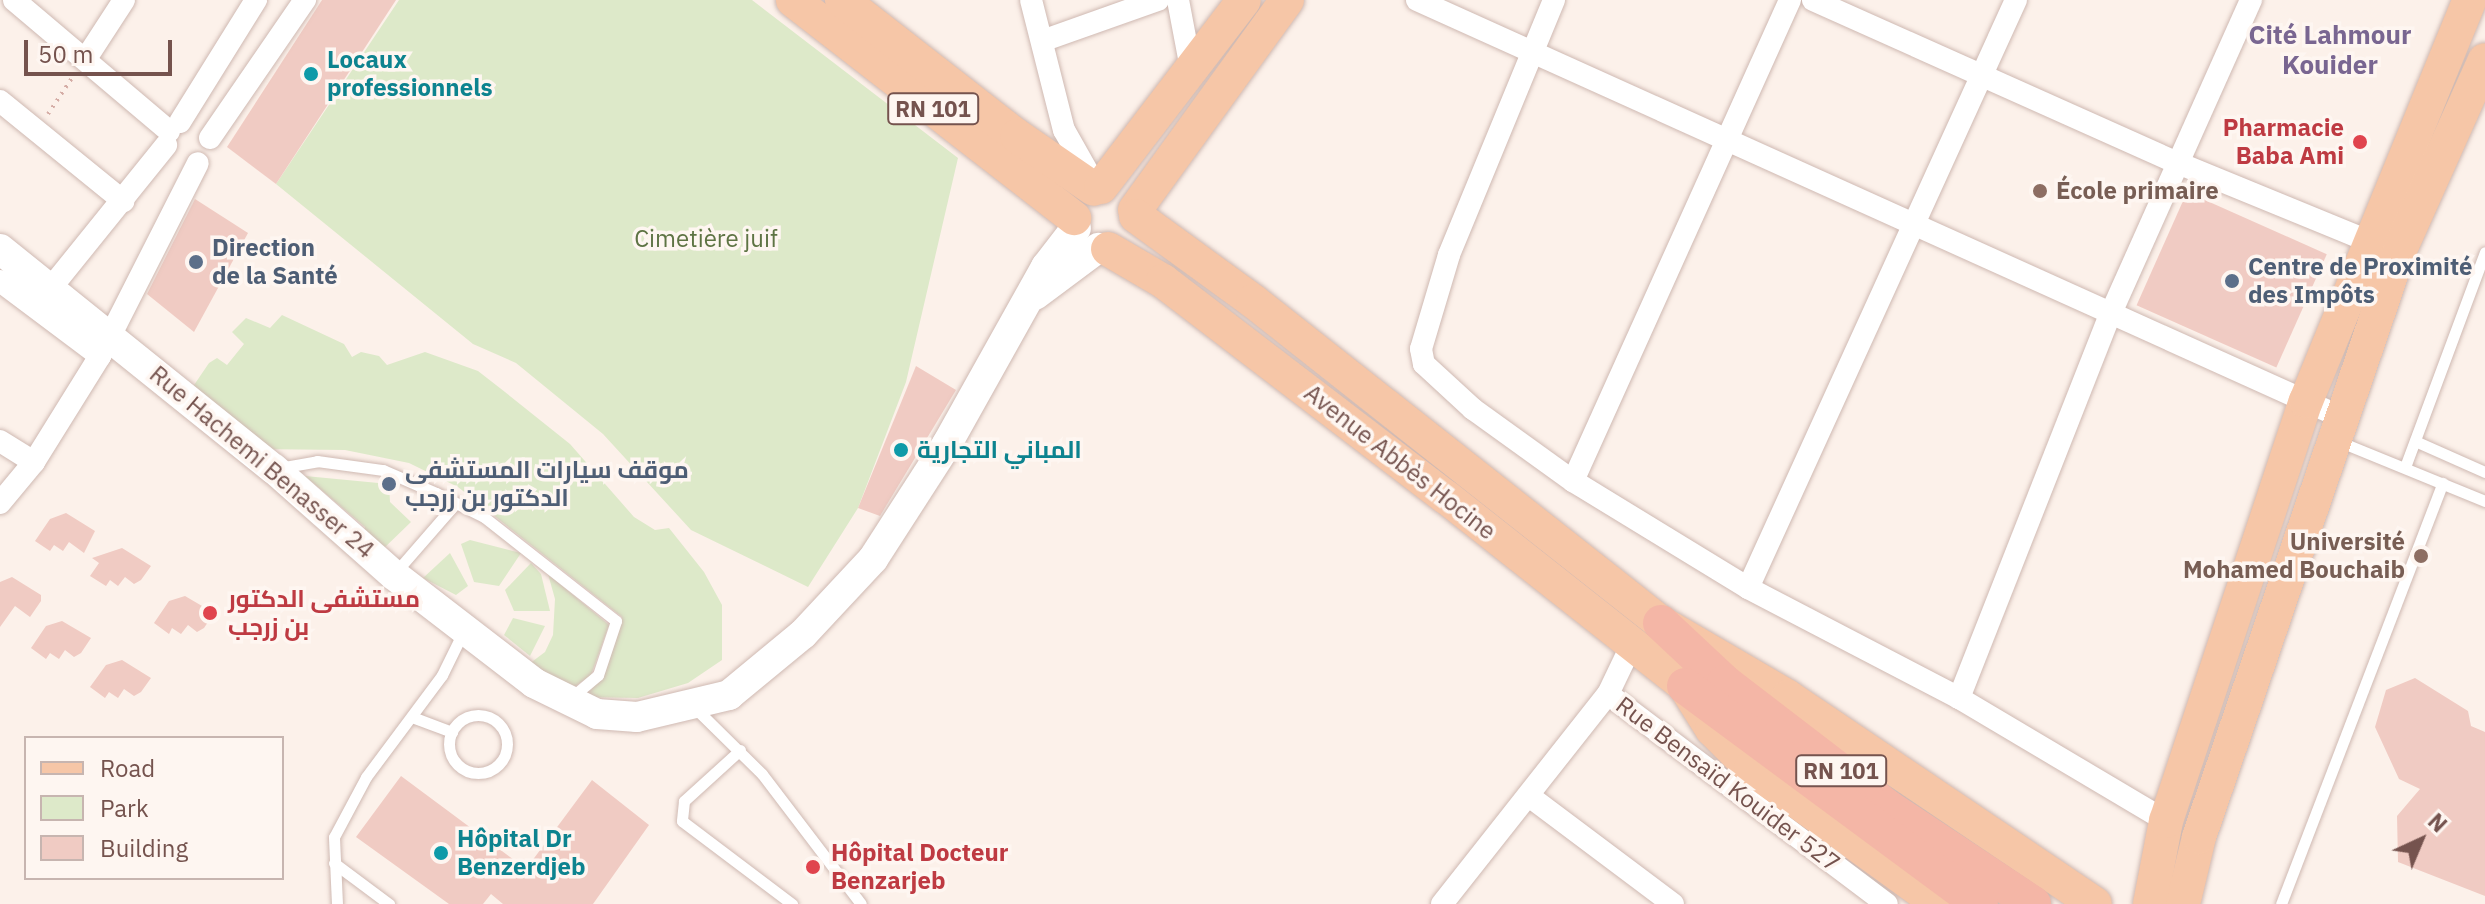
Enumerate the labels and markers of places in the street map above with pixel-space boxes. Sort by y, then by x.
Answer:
place label: Locaux professionnels [327,46,493,102]
marker: Locaux professionnels [302,65,320,83]
place label: Pharmacie Baba Ami [2223,114,2344,170]
marker: Pharmacie Baba Ami [2351,133,2369,151]
place label: École primaire [2056,177,2219,205]
marker: École primaire [2031,182,2049,200]
place label: Direction de la Santé [212,234,338,290]
marker: Direction de la Santé [187,253,205,271]
place label: Centre de Proximité des Impôts [2248,253,2473,309]
marker: Centre de Proximité des Impôts [2223,272,2241,290]
place label: المباني التجارية [917,436,1082,464]
marker: المباني التجارية [892,441,910,459]
place label: موقف سيارات المستشفى الدكتور بن زرجب [405,456,689,512]
marker: موقف سيارات المستشفى الدكتور بن زرجب [380,475,398,493]
place label: Université Mohamed Bouchaib [2183,528,2405,584]
marker: Université Mohamed Bouchaib [2412,547,2430,565]
place label: مستشفى الدكتور بن زرجب [228,585,420,641]
marker: مستشفى الدكتور بن زرجب [199,602,221,624]
place label: Hôpital Dr Benzerdjeb [457,825,586,881]
place label: Hôpital Docteur Benzarjeb [831,839,1008,895]
marker: Hôpital Dr Benzerdjeb [432,844,450,862]
marker: Hôpital Docteur Benzarjeb [802,856,824,878]

